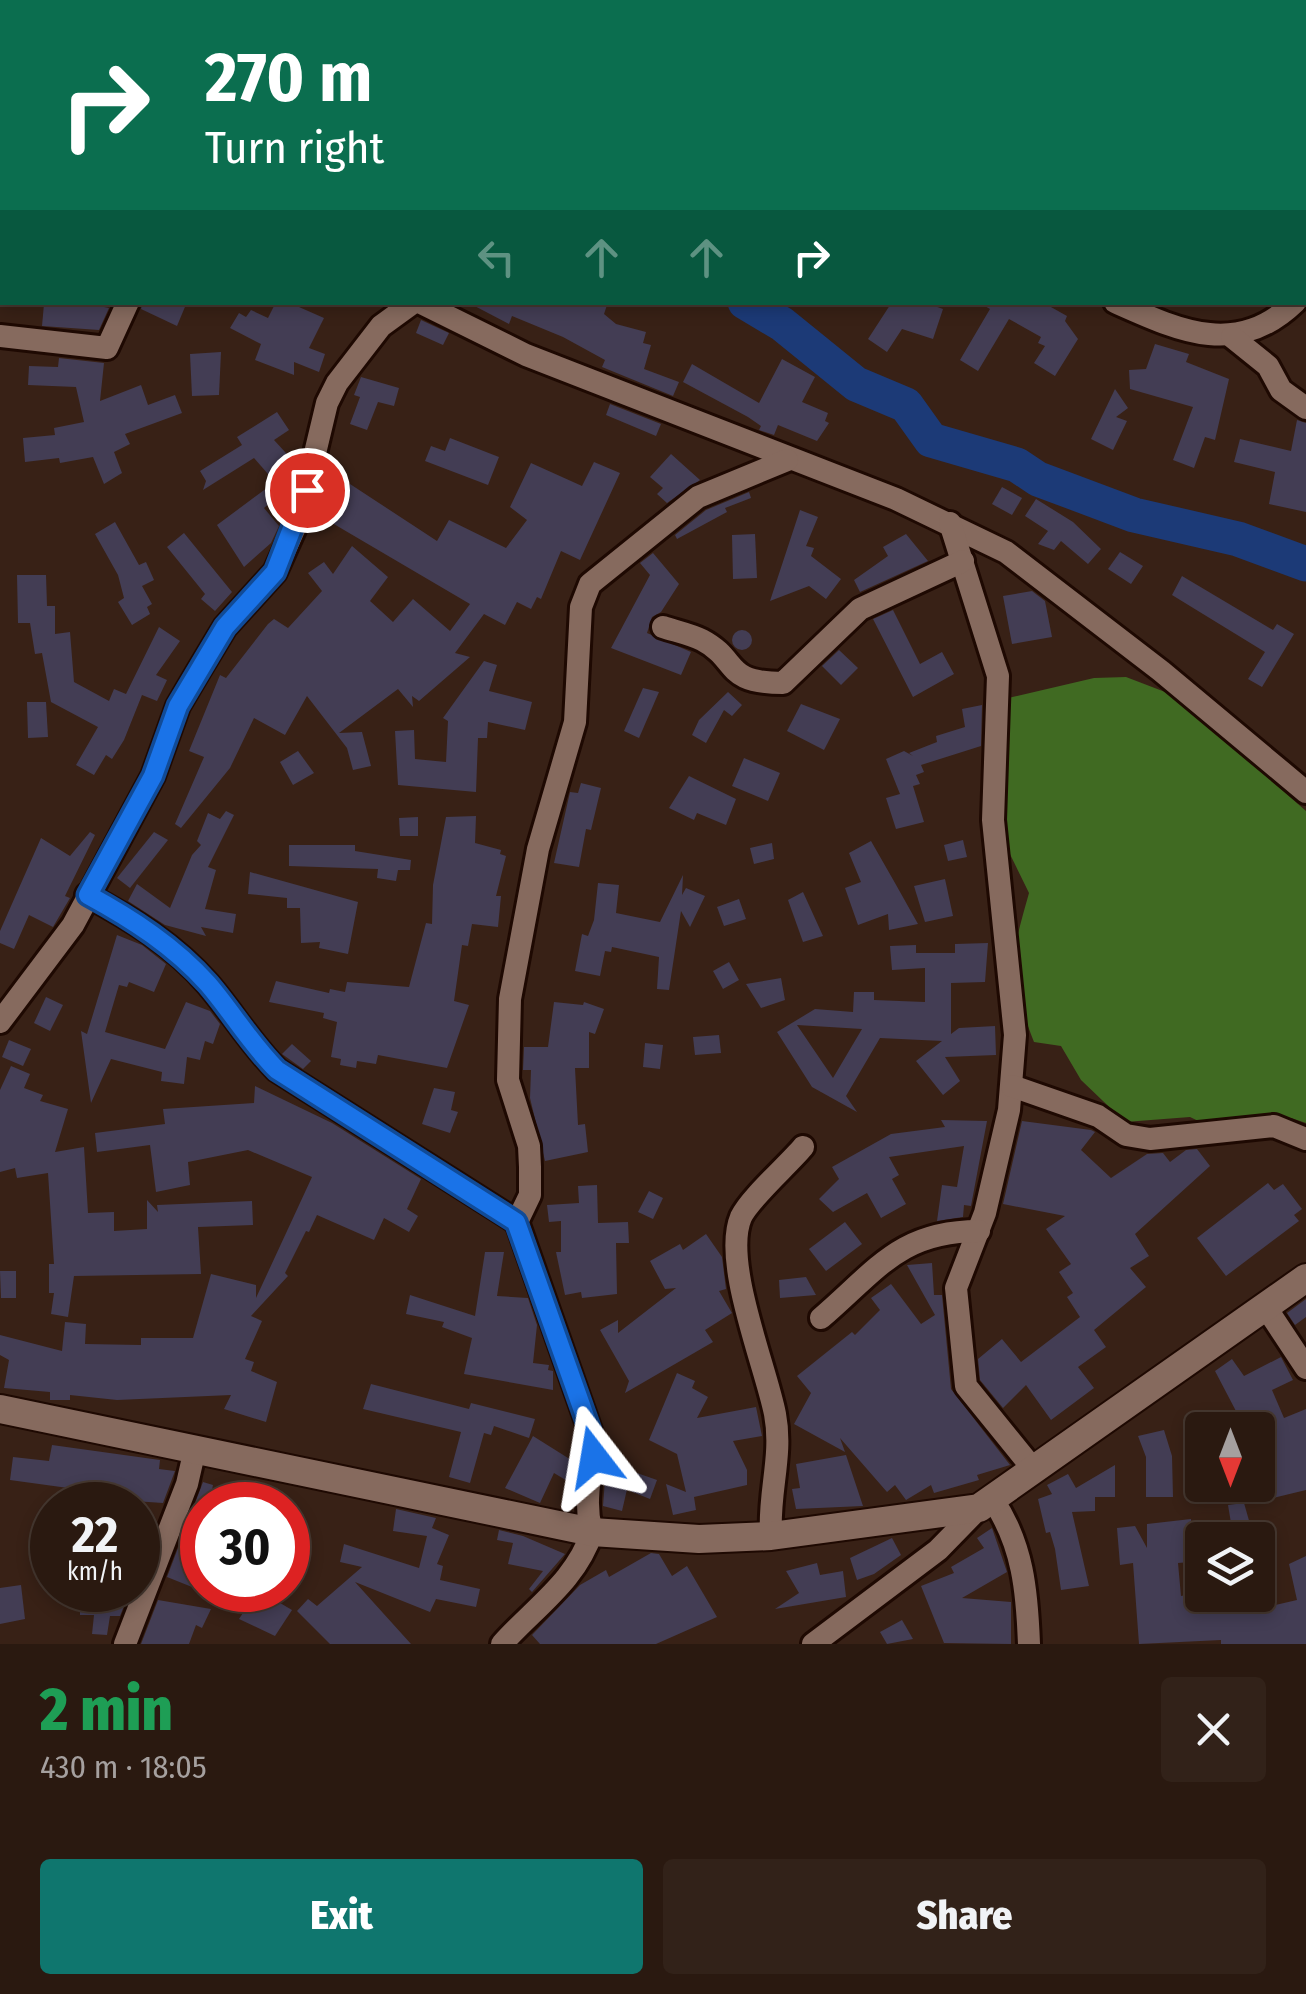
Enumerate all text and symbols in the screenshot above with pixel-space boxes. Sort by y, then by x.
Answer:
text: 270 m [205,36,372,120]
icon: right [40,40,170,170]
text: Turn right [205,121,384,175]
icon: left [469,230,524,285]
icon: ahead [574,230,629,285]
icon: ahead [679,230,734,285]
icon: right [784,230,839,285]
pin [265,448,350,533]
icon: arrive [280,463,335,518]
position arrow [542,1405,646,1509]
north arrow [1185,1412,1275,1502]
map controls [1185,1412,1275,1612]
speed limit sign: 30 [180,1482,310,1612]
text: 22 [72,1505,118,1565]
button: layers [1185,1522,1275,1612]
text: km/h [67,1557,123,1587]
text: 2 min [40,1674,173,1746]
button: close [1161,1677,1266,1782]
text: 430 m · 18:05 [40,1748,207,1786]
button: Exit [40,1859,643,1974]
button: Share [663,1859,1266,1974]

